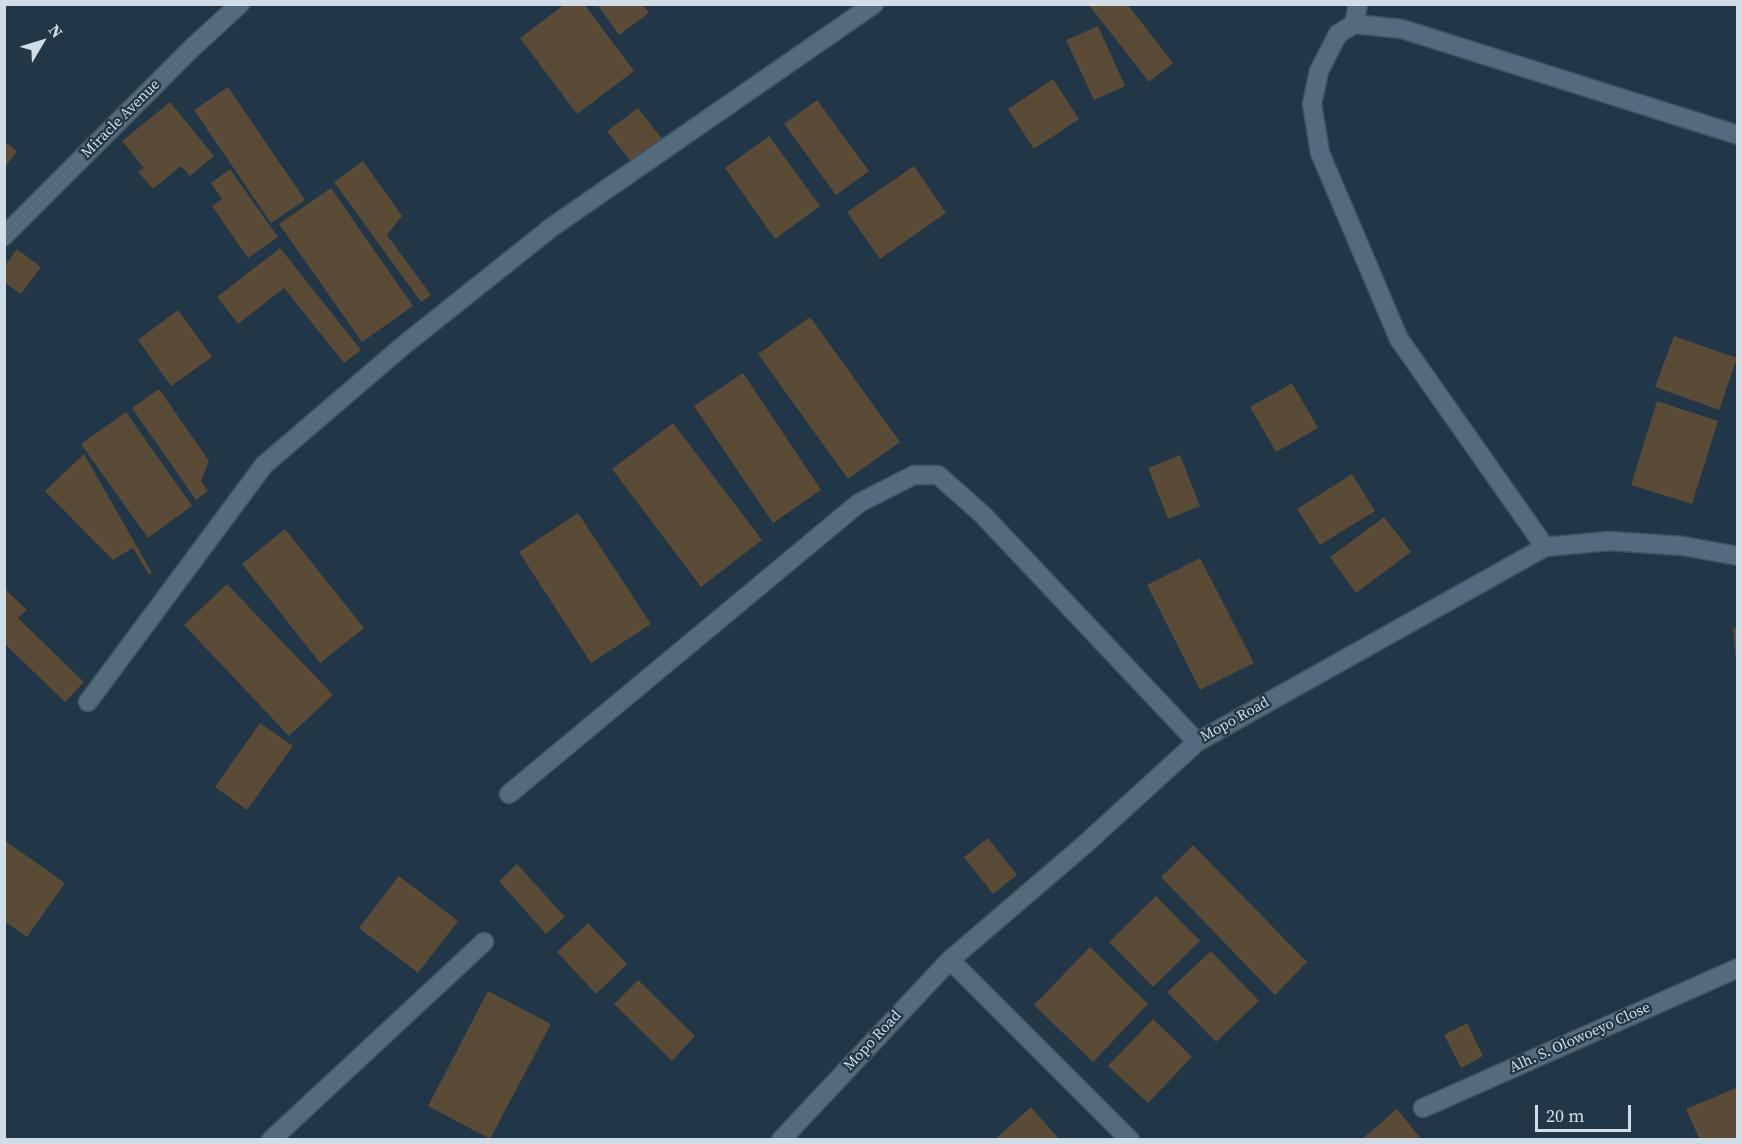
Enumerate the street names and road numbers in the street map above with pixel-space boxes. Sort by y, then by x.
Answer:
street label: Miracle Avenue [78,76,164,162]
street label: Mopo Road [1197,694,1273,746]
street label: Alh. S. Olowoeyo Close [1507,999,1653,1077]
street label: Mopo Road [841,1007,905,1075]

